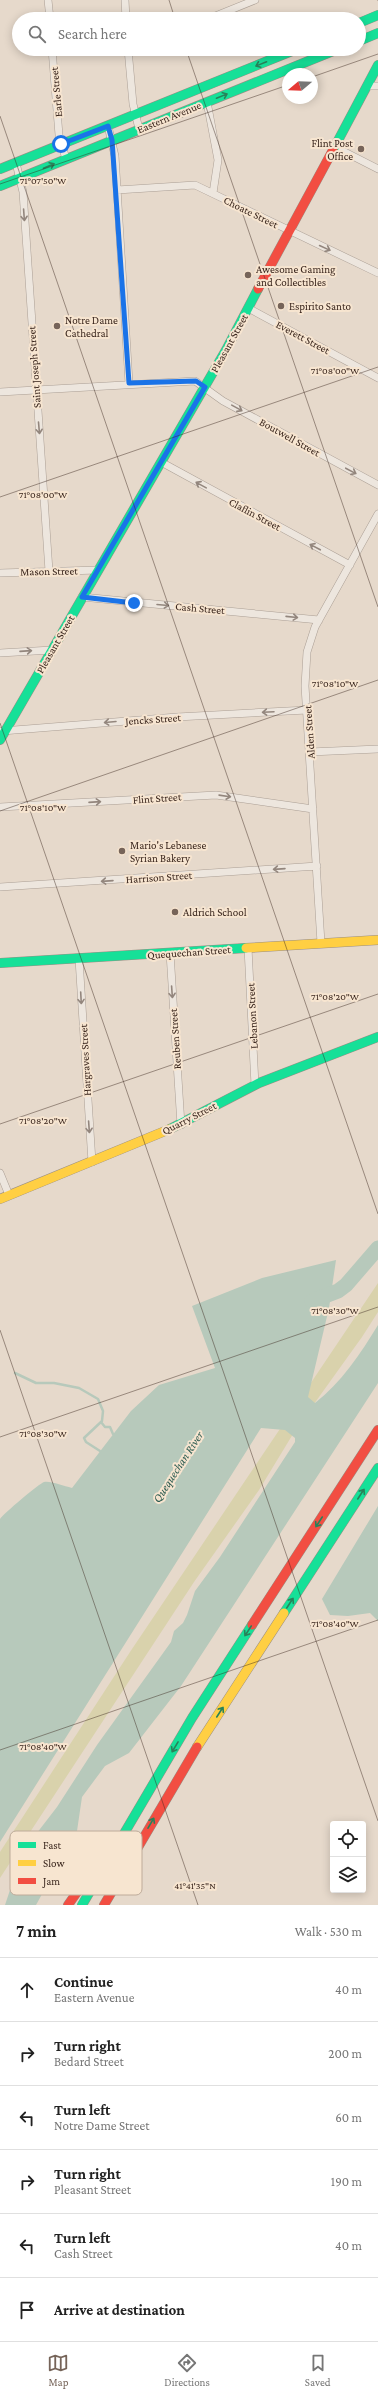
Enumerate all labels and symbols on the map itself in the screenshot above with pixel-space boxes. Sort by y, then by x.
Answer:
one-way arrow [256,60,268,68]
street label: Earle Street [48,66,64,118]
north arrow [282,68,318,104]
one-way arrow [215,92,227,99]
street label: Eastern Avenue [135,99,203,135]
route start [52,135,70,153]
place label: Flint Post Office [311,137,353,162]
marker: Flint Post Office [356,144,366,154]
one-way arrow [43,161,55,169]
text: 71°07'50"W [20,175,67,186]
street label: Choate Street [222,194,281,231]
one-way arrow [21,208,28,221]
one-way arrow [319,245,331,252]
place label: Awesome Gaming and Collectibles [256,263,336,288]
marker: Awesome Gaming and Collectibles [243,270,253,280]
place label: Espirito Santo [289,300,352,313]
marker: Espirito Santo [276,301,286,311]
street label: Pleasant Street [208,311,250,374]
place label: Notre Dame Cathedral [65,314,118,339]
street label: Everett Street [274,318,332,356]
marker: Notre Dame Cathedral [52,321,62,331]
street label: Saint Joseph Street [25,325,44,408]
text: 71°08'00"W [311,365,360,376]
one-way arrow [231,405,243,413]
street label: Boutwell Street [258,415,323,459]
one-way arrow [35,421,42,434]
one-way arrow [345,467,357,475]
one-way arrow [195,481,207,488]
text: 71°08'00"W [19,489,68,500]
street label: Claflin Street [227,495,283,533]
one-way arrow [310,543,322,550]
street label: Mason Street [20,564,78,578]
route end [125,594,143,612]
street label: Cash Street [175,600,226,616]
one-way arrow [156,602,169,609]
street label: Pleasant Street [34,612,77,675]
one-way arrow [285,614,298,621]
one-way arrow [19,648,32,655]
text: 71°08'10"W [312,678,359,689]
street label: Alden Street [301,705,317,759]
one-way arrow [262,708,275,716]
street label: Jencks Street [124,711,182,728]
one-way arrow [104,719,117,726]
street label: Flint Street [132,790,182,806]
one-way arrow [218,792,231,800]
one-way arrow [88,799,101,806]
text: 71°08'10"W [20,802,67,813]
place label: Mario's Lebanese Syrian Bakery [130,839,206,865]
marker: Mario's Lebanese Syrian Bakery [117,846,127,856]
one-way arrow [273,866,286,873]
street label: Harrison Street [125,869,193,885]
one-way arrow [101,877,114,884]
place label: Aldrich School [183,906,247,918]
marker: Aldrich School [170,907,180,917]
street label: Quequechan Street [147,943,232,962]
street label: Lebanon Street [244,982,260,1049]
one-way arrow [168,985,176,998]
one-way arrow [78,991,85,1004]
text: 71°08'20"W [311,991,360,1002]
street label: Reuben Street [167,1008,183,1070]
street label: Hargraves Street [77,1023,94,1096]
street label: Quarry Street [160,1099,219,1138]
text: 71°08'20"W [19,1115,68,1126]
one-way arrow [86,1120,93,1133]
text: 71°08'30"W [311,1305,360,1316]
text: 71°08'30"W [19,1428,68,1439]
water label: Quequechan River [150,1428,207,1505]
one-way arrow [357,1489,365,1500]
one-way arrow [315,1516,323,1527]
one-way arrow [287,1597,295,1609]
text: 71°08'40"W [311,1618,360,1629]
one-way arrow [244,1625,252,1636]
one-way arrow [216,1707,224,1718]
text: 71°08'40"W [19,1741,68,1752]
one-way arrow [171,1741,179,1752]
one-way arrow [147,1817,155,1829]
legend [10,1831,142,1895]
text: Fast [43,1839,62,1851]
text: Slow [43,1857,65,1869]
text: Jam [42,1875,60,1888]
text: 41°41'35"N [174,1880,216,1891]

